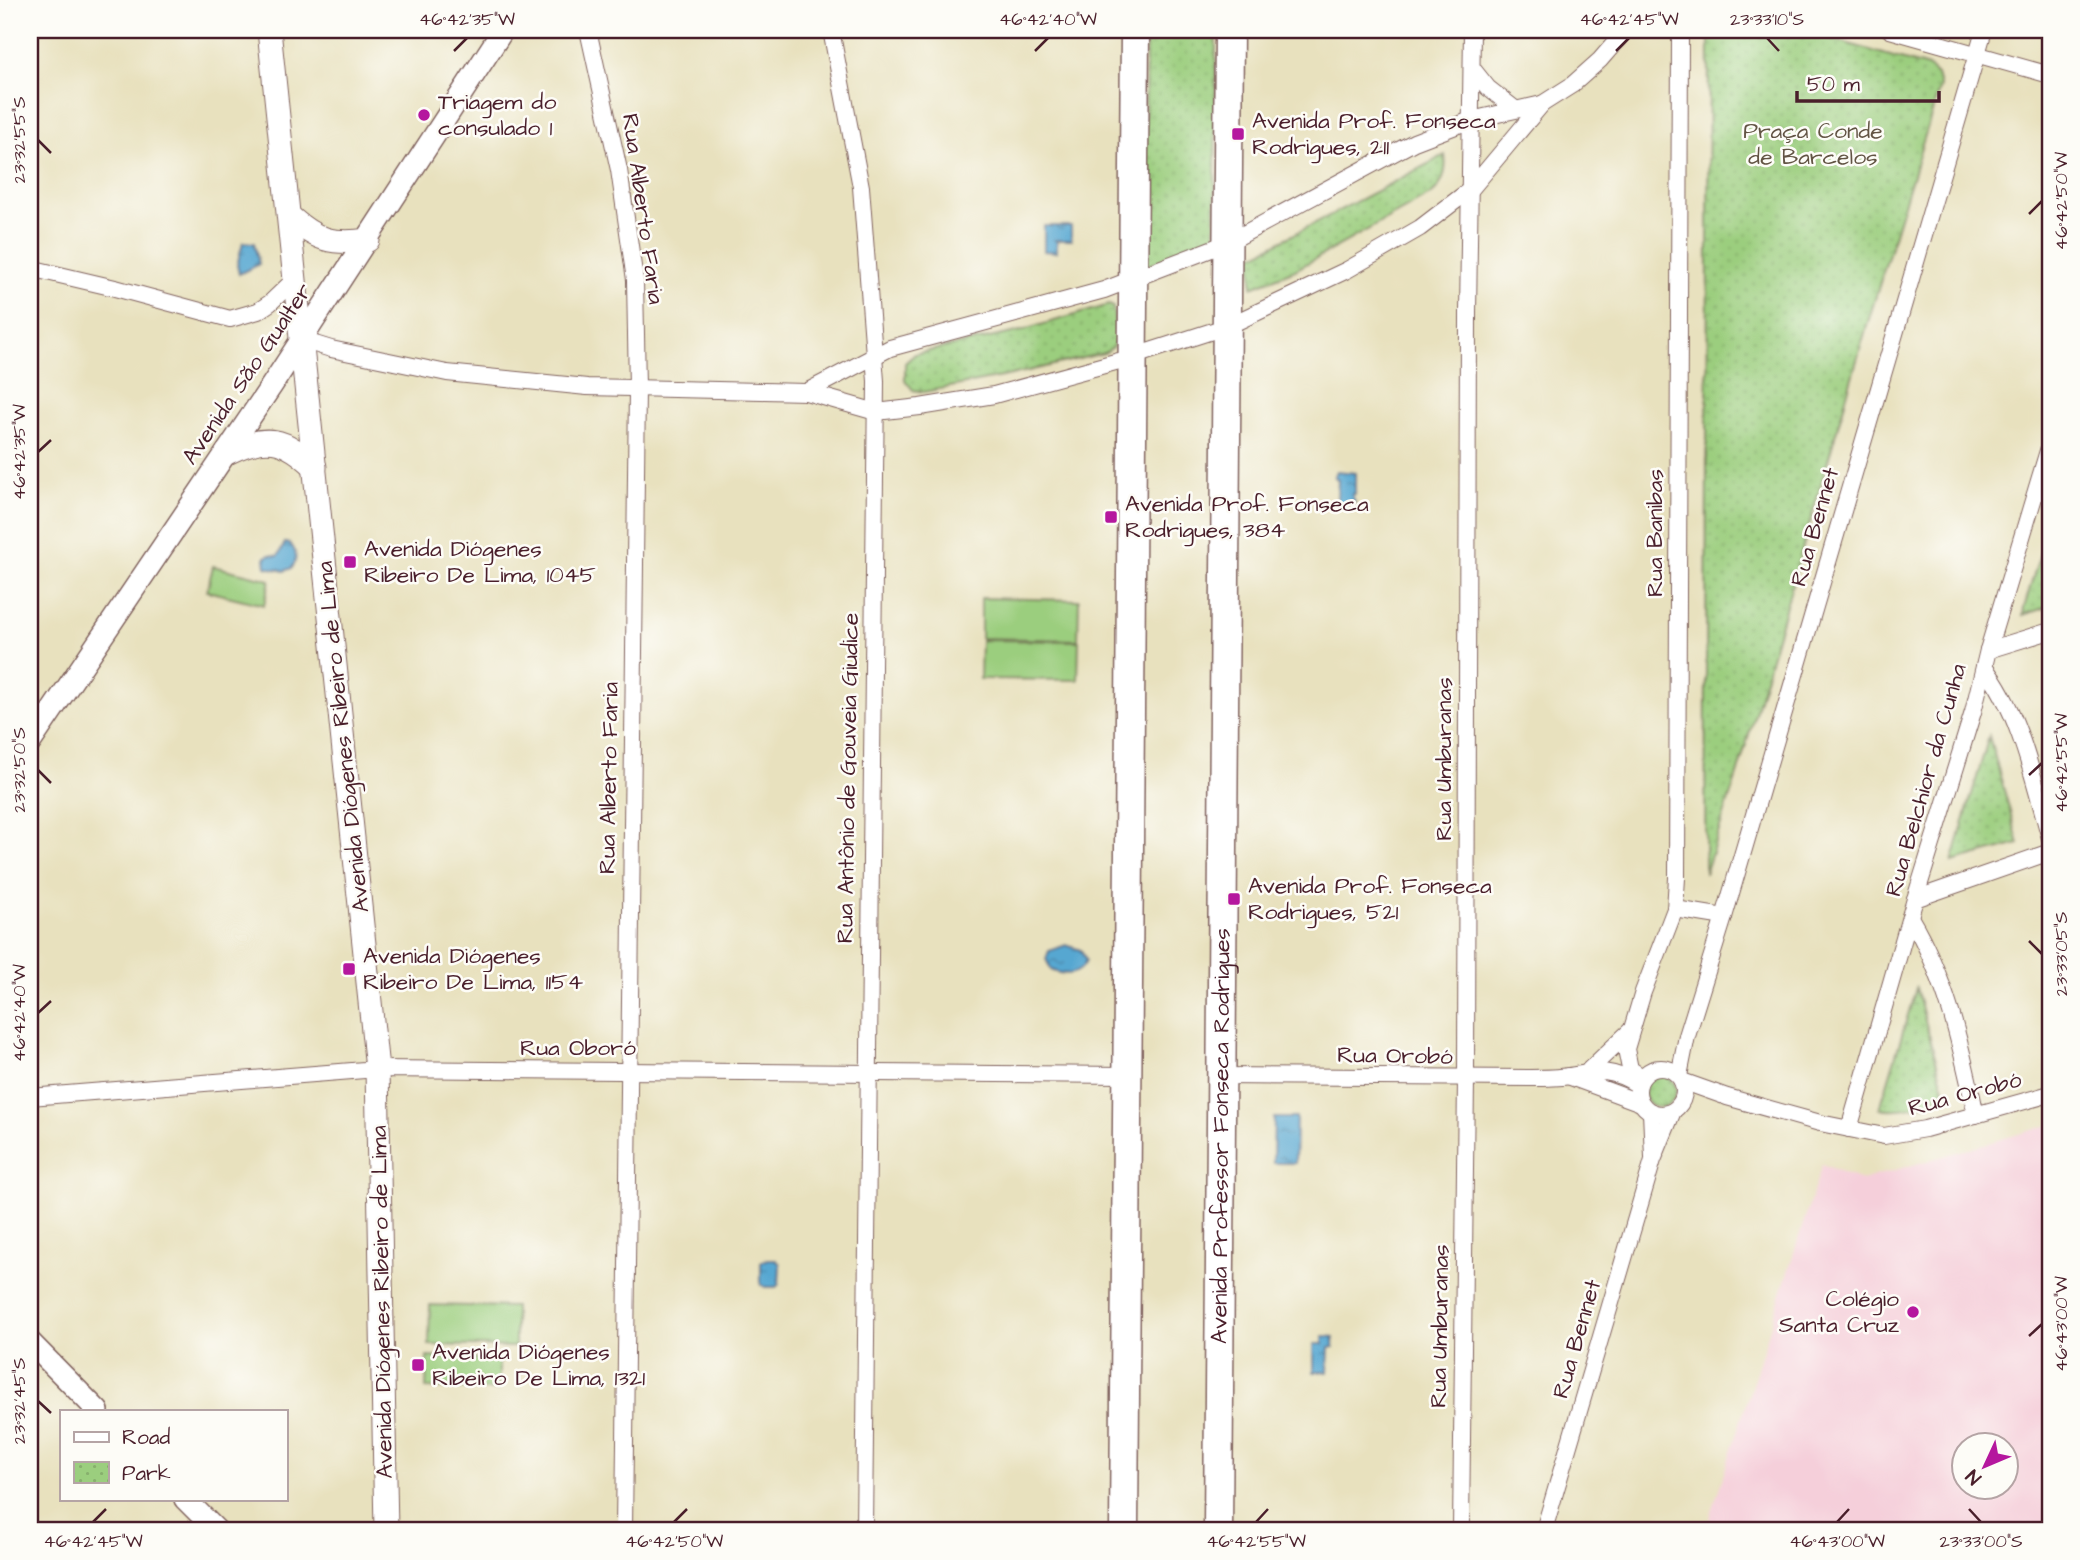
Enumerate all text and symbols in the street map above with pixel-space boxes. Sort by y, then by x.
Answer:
text: 46°42'35"W [419,7,515,32]
text: 46°42'40"W [999,7,1097,32]
text: 46°42'45"W [1579,7,1679,32]
text: 23°33'10"S [1730,7,1804,32]
scale bar [1797,60,1938,104]
text: 50 m [1807,70,1861,99]
place label: Triagem do consulado 1 [438,86,556,144]
text: 23°32'55"S [7,96,32,184]
place label: Avenida Prof. Fonseca Rodrigues, 211 [1252,105,1496,164]
marker: Triagem do consulado 1 [416,107,432,123]
street label: Rua Alberto Faria [614,112,672,307]
park label: Praça Conde de Barcelos [1743,115,1883,173]
marker: Avenida Prof. Fonseca Rodrigues, 211 [1230,126,1246,142]
text: 46°42'50"W [2049,152,2074,250]
street label: Avenida São Gualter [174,277,320,471]
text: 46°42'35"W [7,404,32,500]
street label: Rua Bennet [1783,463,1847,590]
street label: Rua Banibas [1639,469,1671,597]
place label: Avenida Prof. Fonseca Rodrigues, 384 [1125,488,1369,547]
marker: Avenida Prof. Fonseca Rodrigues, 384 [1103,509,1119,525]
place label: Avenida Diógenes Ribeiro De Lima, 1045 [364,533,596,591]
marker: Avenida Diógenes Ribeiro De Lima, 1045 [342,554,358,570]
street label: Avenida Diógenes Ribeiro de Lima [309,559,378,914]
street label: Rua Antônio de Gouveia Giudice [829,612,867,944]
street label: Rua Belchior da Cunha [1877,660,1975,900]
street label: Rua Umburanas [1428,677,1460,841]
street label: Rua Alberto Faria [591,681,627,874]
text: 46°42'55"W [2049,713,2074,813]
text: 23°32'50"S [7,727,32,813]
place label: Avenida Prof. Fonseca Rodrigues, 521 [1248,870,1492,929]
marker: Avenida Prof. Fonseca Rodrigues, 521 [1226,891,1242,907]
text: 23°33'05"S [2049,912,2074,996]
street label: Avenida Professor Fonseca Rodrigues [1203,928,1239,1344]
place label: Avenida Diógenes Ribeiro De Lima, 1154 [363,940,584,998]
marker: Avenida Diógenes Ribeiro De Lima, 1154 [341,961,357,977]
text: 46°42'40"W [7,964,32,1062]
street label: Rua Oboró [520,1032,636,1064]
street label: Rua Orobó [1337,1039,1453,1073]
street label: Rua Orobó [1905,1064,2025,1124]
street label: Avenida Diógenes Ribeiro de Lima [363,1125,402,1479]
street label: Rua Umburanas [1423,1244,1457,1408]
street label: Rua Bennet [1545,1275,1609,1402]
text: 46°43'00"W [2049,1276,2074,1372]
place label: Colégio Santa Cruz [1779,1283,1900,1341]
marker: Colégio Santa Cruz [1905,1304,1921,1320]
place label: Avenida Diógenes Ribeiro De Lima, 1321 [432,1336,645,1394]
marker: Avenida Diógenes Ribeiro De Lima, 1321 [410,1357,426,1373]
text: 23°32'45"S [7,1358,32,1444]
legend [60,1410,287,1500]
text: Road [122,1423,170,1452]
north arrow [1951,1430,2021,1500]
text: Park [122,1459,171,1488]
text: N [1960,1463,1988,1490]
text: 46°42'45"W [43,1529,143,1554]
text: 46°42'50"W [625,1529,723,1554]
text: 46°42'55"W [1206,1529,1306,1554]
text: 46°43'00"W [1789,1529,1885,1554]
text: 23°33'00"S [1939,1529,2023,1554]

